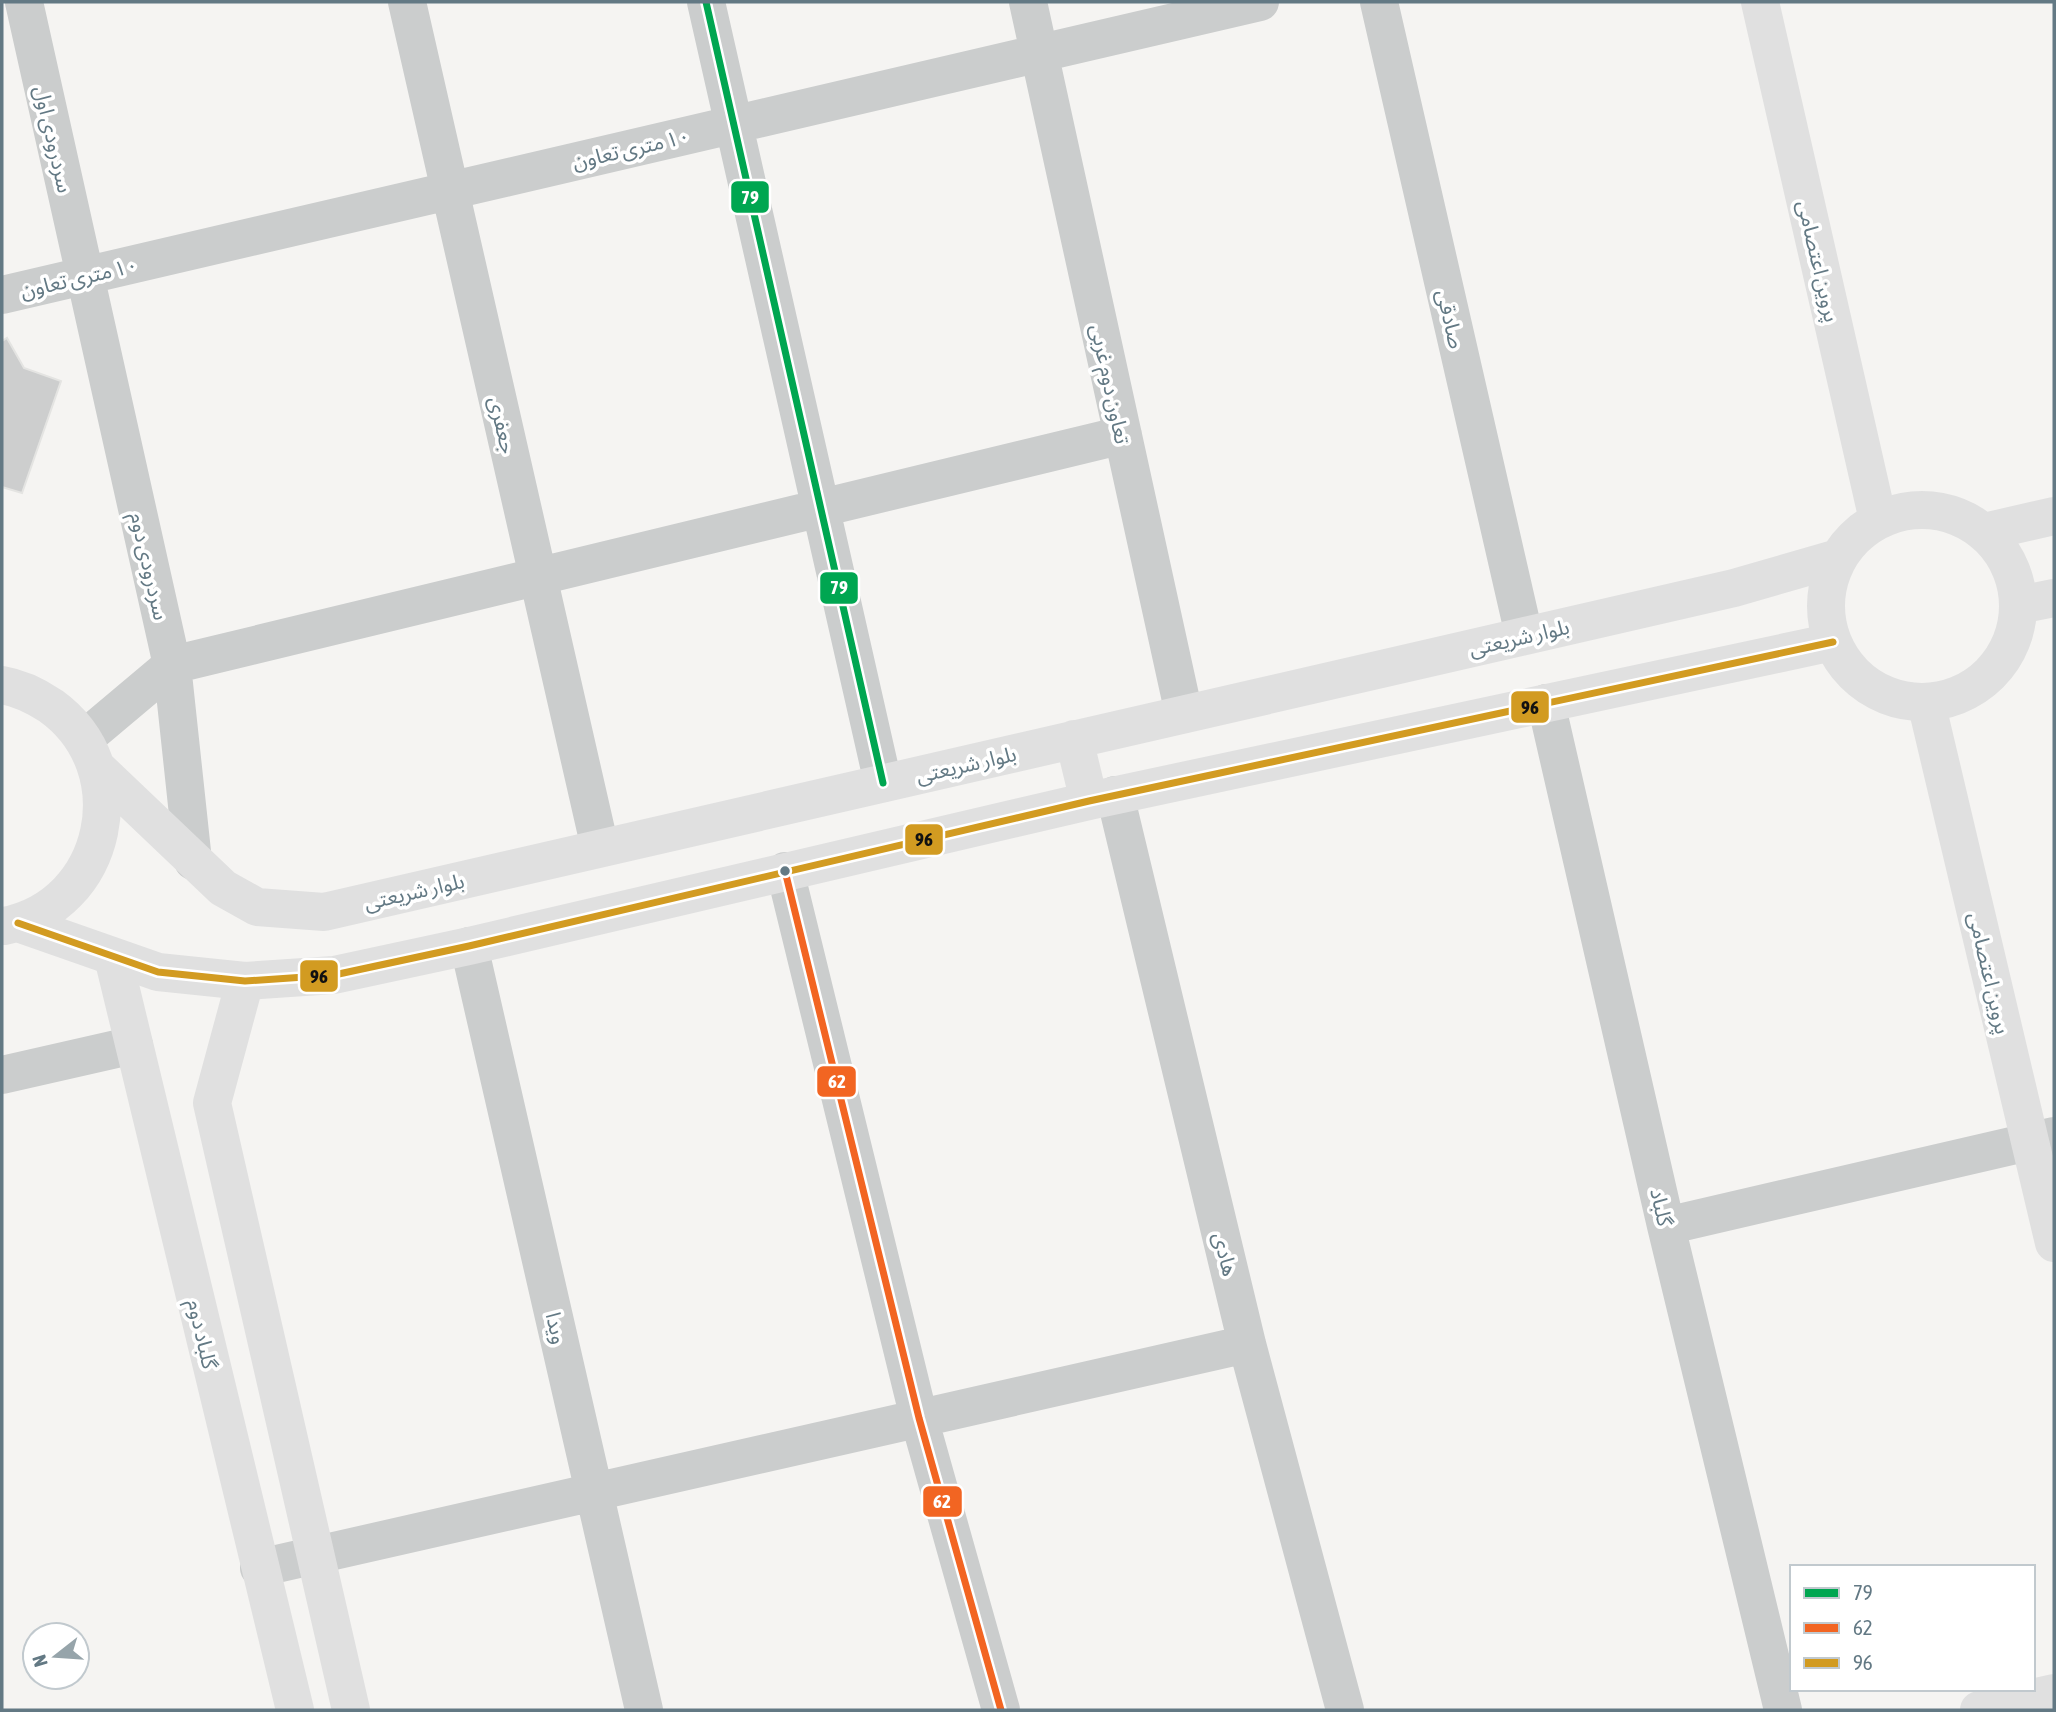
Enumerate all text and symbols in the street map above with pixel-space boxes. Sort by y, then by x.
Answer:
street label: سردرودی اول [29,83,78,195]
street label: ١٠ متری تعاون [570,123,692,174]
line badge: 79 [730,180,770,214]
text: 79 [741,186,759,208]
street label: پروین اعتصامى [1791,198,1845,325]
street label: ١٠ متری تعاون [18,252,140,303]
street label: صادقی [1432,287,1469,351]
street label: تعاون دوم غربی [1082,322,1135,447]
street label: جعفری [484,394,521,456]
street label: سردرودی دوم [121,510,174,623]
line badge: 79 [819,571,859,605]
text: 79 [830,576,848,598]
street label: بلوار شریعتى [1467,614,1572,661]
line badge: 96 [1510,690,1550,724]
text: 96 [1521,696,1539,718]
street label: بلوار شریعتى [914,741,1019,788]
line badge: 96 [904,823,944,856]
text: 96 [915,828,933,850]
unlabelled marker [778,864,792,878]
street label: بلوار شریعتى [362,868,467,915]
street label: پروین اعتصامى [1962,910,2016,1037]
line badge: 96 [299,959,339,993]
text: 96 [310,965,328,987]
line badge: 62 [816,1065,857,1098]
text: 62 [828,1070,846,1092]
street label: گلباد [1646,1186,1678,1229]
street label: هادی [1208,1230,1243,1279]
street label: گلباد دوم [178,1297,223,1373]
street label: ویدا [541,1310,572,1346]
line badge: 62 [922,1485,963,1518]
text: 62 [933,1490,951,1512]
legend [1790,1565,2035,1691]
text: 79 [1853,1580,1873,1604]
text: 62 [1853,1615,1873,1639]
north arrow [21,1621,91,1691]
text: 96 [1853,1650,1873,1674]
text: N [28,1652,52,1670]

